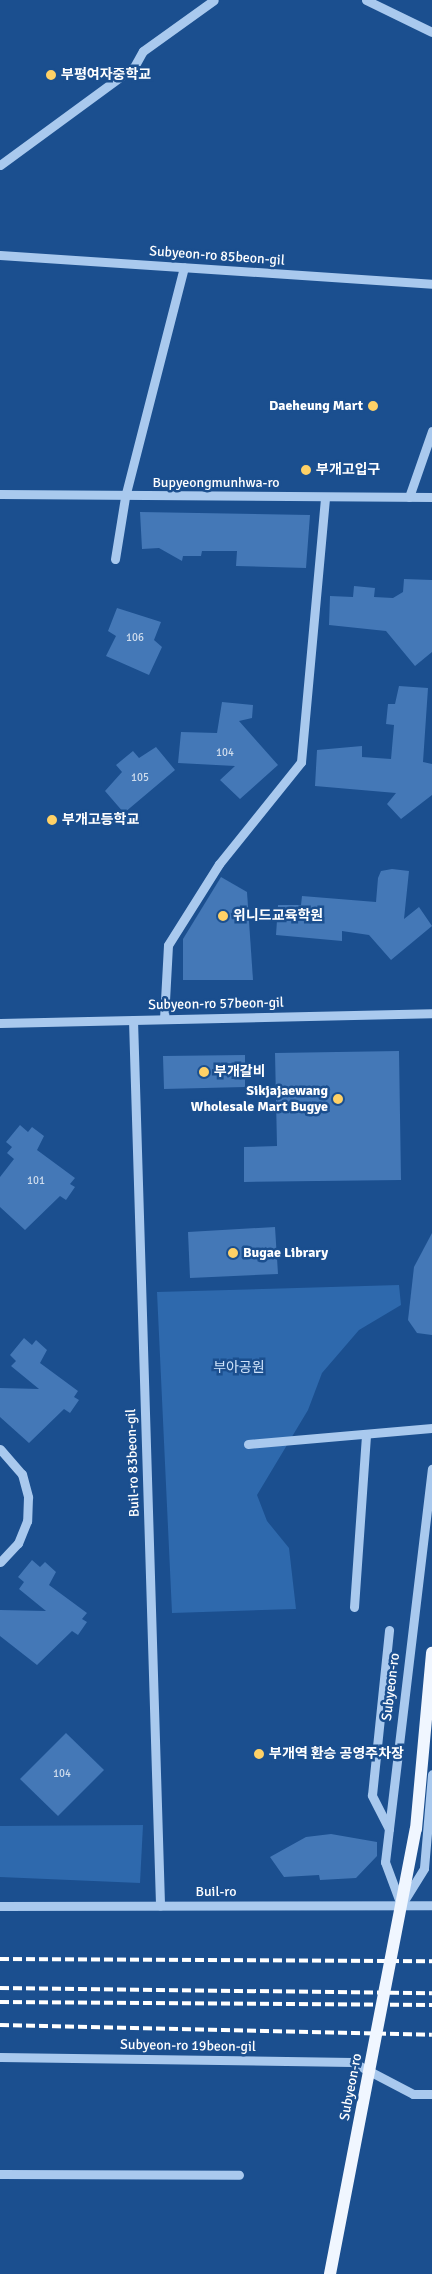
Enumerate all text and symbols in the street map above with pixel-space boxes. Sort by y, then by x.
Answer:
place label: 부평여자중학교 [61,67,151,83]
marker: 부평여자중학교 [45,69,57,81]
street label: Subyeon-ro 85beon-gil [149,243,285,269]
place label: Daeheung Mart [269,398,363,414]
marker: Daeheung Mart [367,400,379,412]
place label: 부개고입구 [316,462,380,478]
marker: 부개고입구 [300,464,312,476]
street label: Bupyeongmunhwa-ro [152,475,280,491]
house number: 106 [126,631,144,645]
house number: 104 [216,746,234,760]
house number: 105 [131,771,149,785]
place label: 부개고등학교 [62,812,139,828]
marker: 부개고등학교 [46,814,58,826]
place label: 위니드교육학원 [233,908,323,924]
marker: 위니드교육학원 [217,910,229,922]
street label: Subyeon-ro 57beon-gil [148,994,284,1014]
place label: 부개갈비 [214,1064,266,1080]
marker: 부개갈비 [198,1066,210,1078]
place label: Sikjajaewang Wholesale Mart Bugye [191,1083,328,1116]
marker: Sikjajaewang Wholesale Mart Bugye [332,1093,344,1105]
house number: 101 [27,1174,45,1188]
place label: Bugae Library [243,1245,328,1261]
marker: Bugae Library [227,1247,239,1259]
park label: 부아공원 [213,1360,265,1376]
street label: Buil-ro 83beon-gil [123,1408,143,1518]
street label: Subyeon-ro [379,1652,403,1722]
place label: 부개역 환승 공영주차장 [269,1746,404,1762]
marker: 부개역 환승 공영주차장 [253,1748,265,1760]
house number: 104 [53,1767,71,1781]
street label: Buil-ro [196,1884,236,1900]
street label: Subyeon-ro 19beon-gil [120,2036,256,2056]
street label: Subyeon-ro [336,2052,366,2122]

